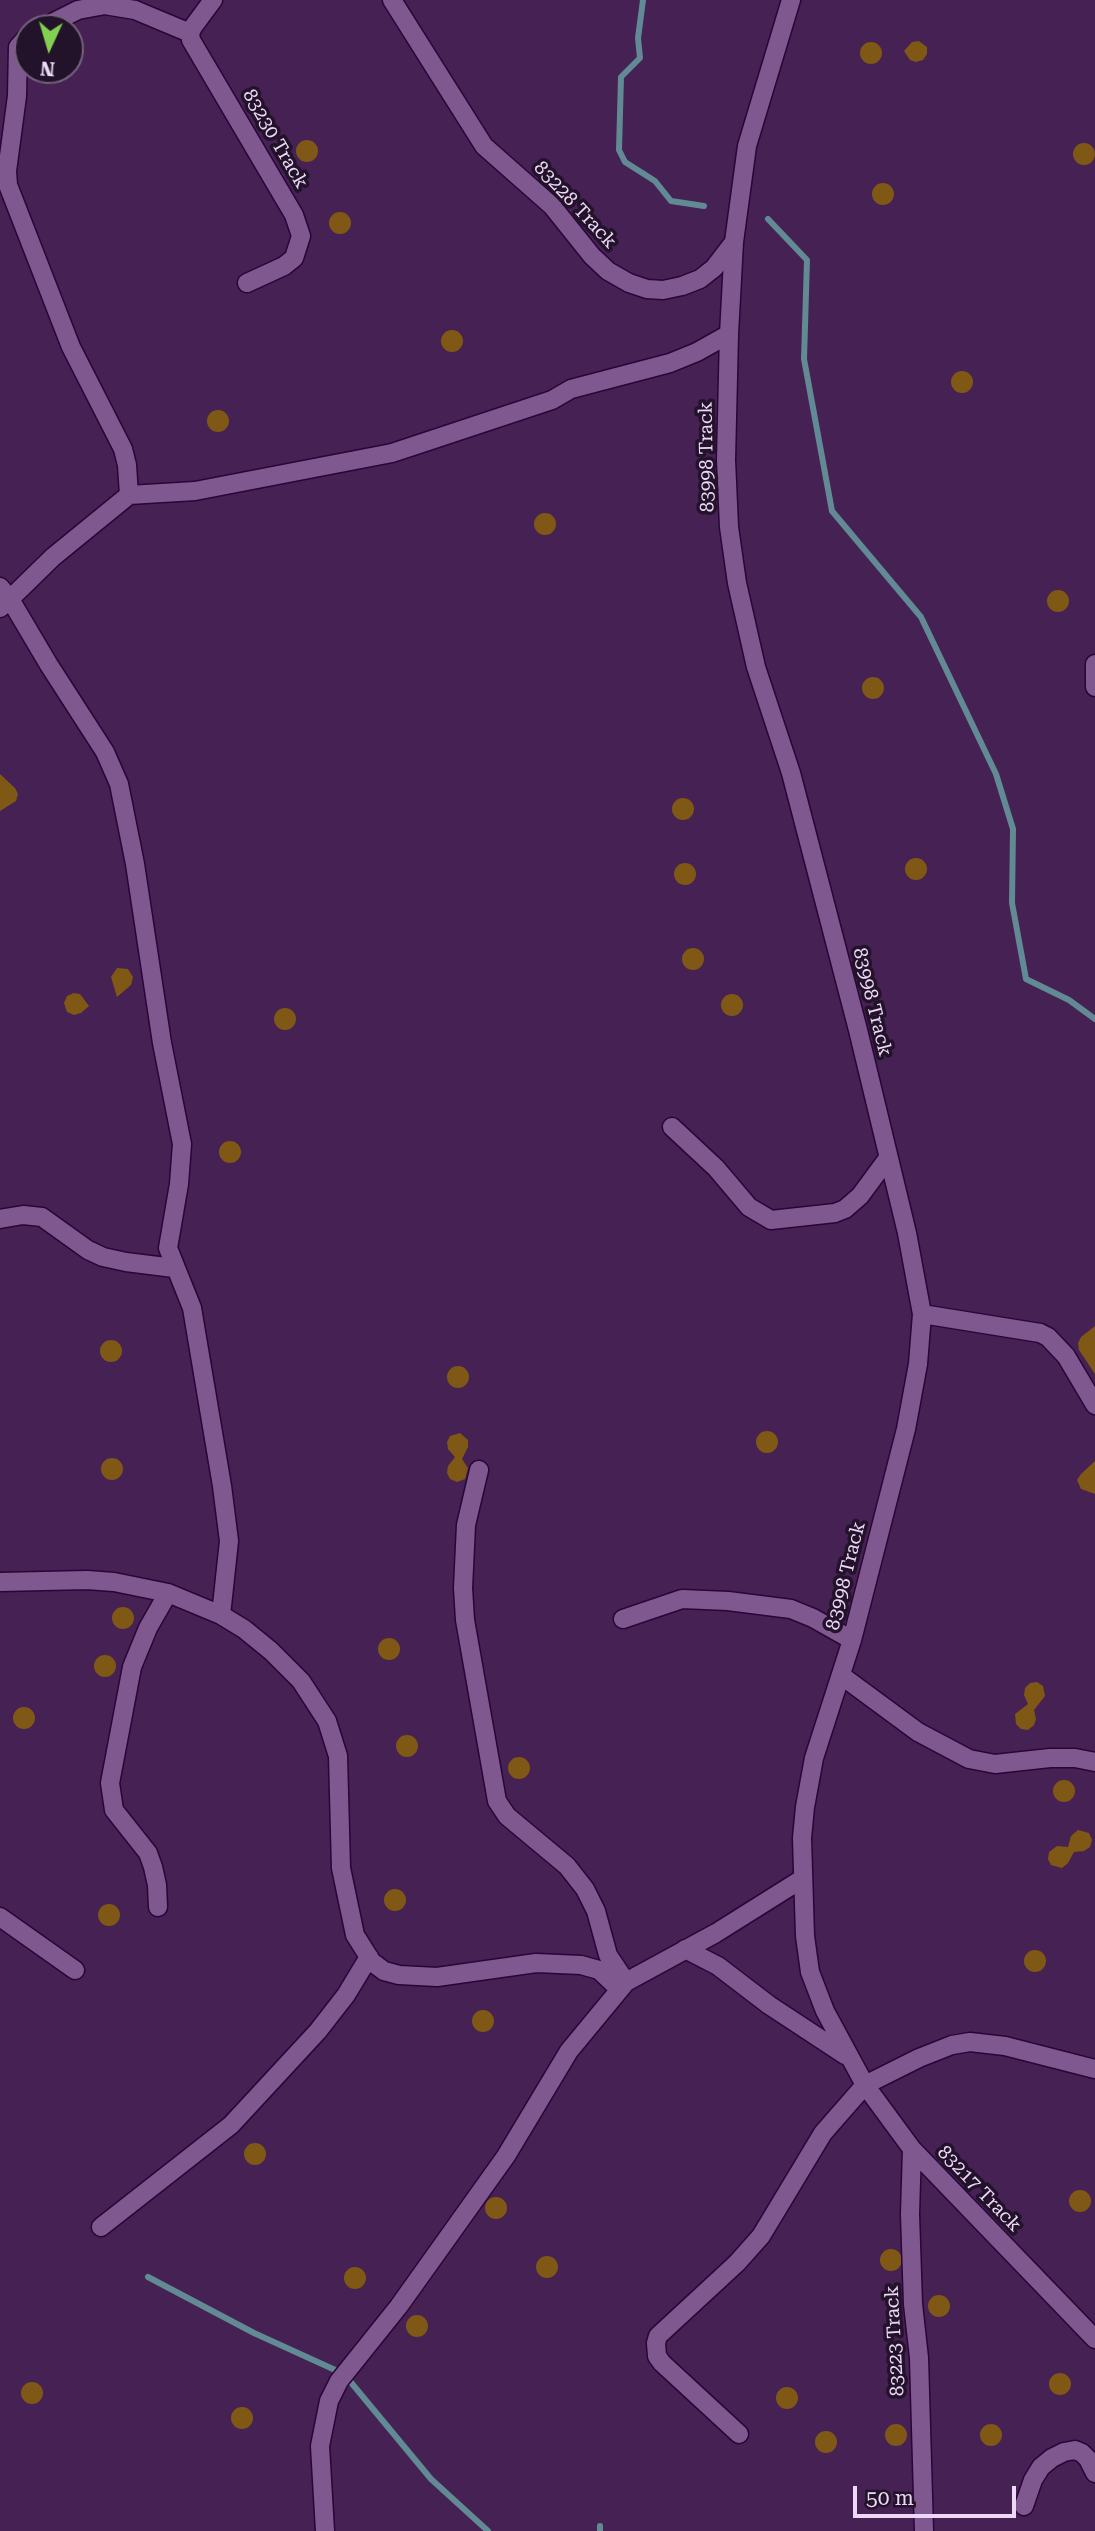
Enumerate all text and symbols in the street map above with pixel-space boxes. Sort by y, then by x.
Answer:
north arrow [14,14,84,84]
text: N [40,56,56,80]
street label: 83230 Track [237,85,313,193]
street label: 83228 Track [529,157,621,253]
street label: 83998 Track [695,401,719,513]
street label: 83998 Track [848,945,896,1059]
street label: 83998 Track [822,1519,870,1633]
street label: 83217 Track [932,2141,1026,2237]
street label: 83223 Track [881,2285,909,2397]
scale bar [857,2472,1020,2516]
text: 50 m [866,2486,914,2510]

